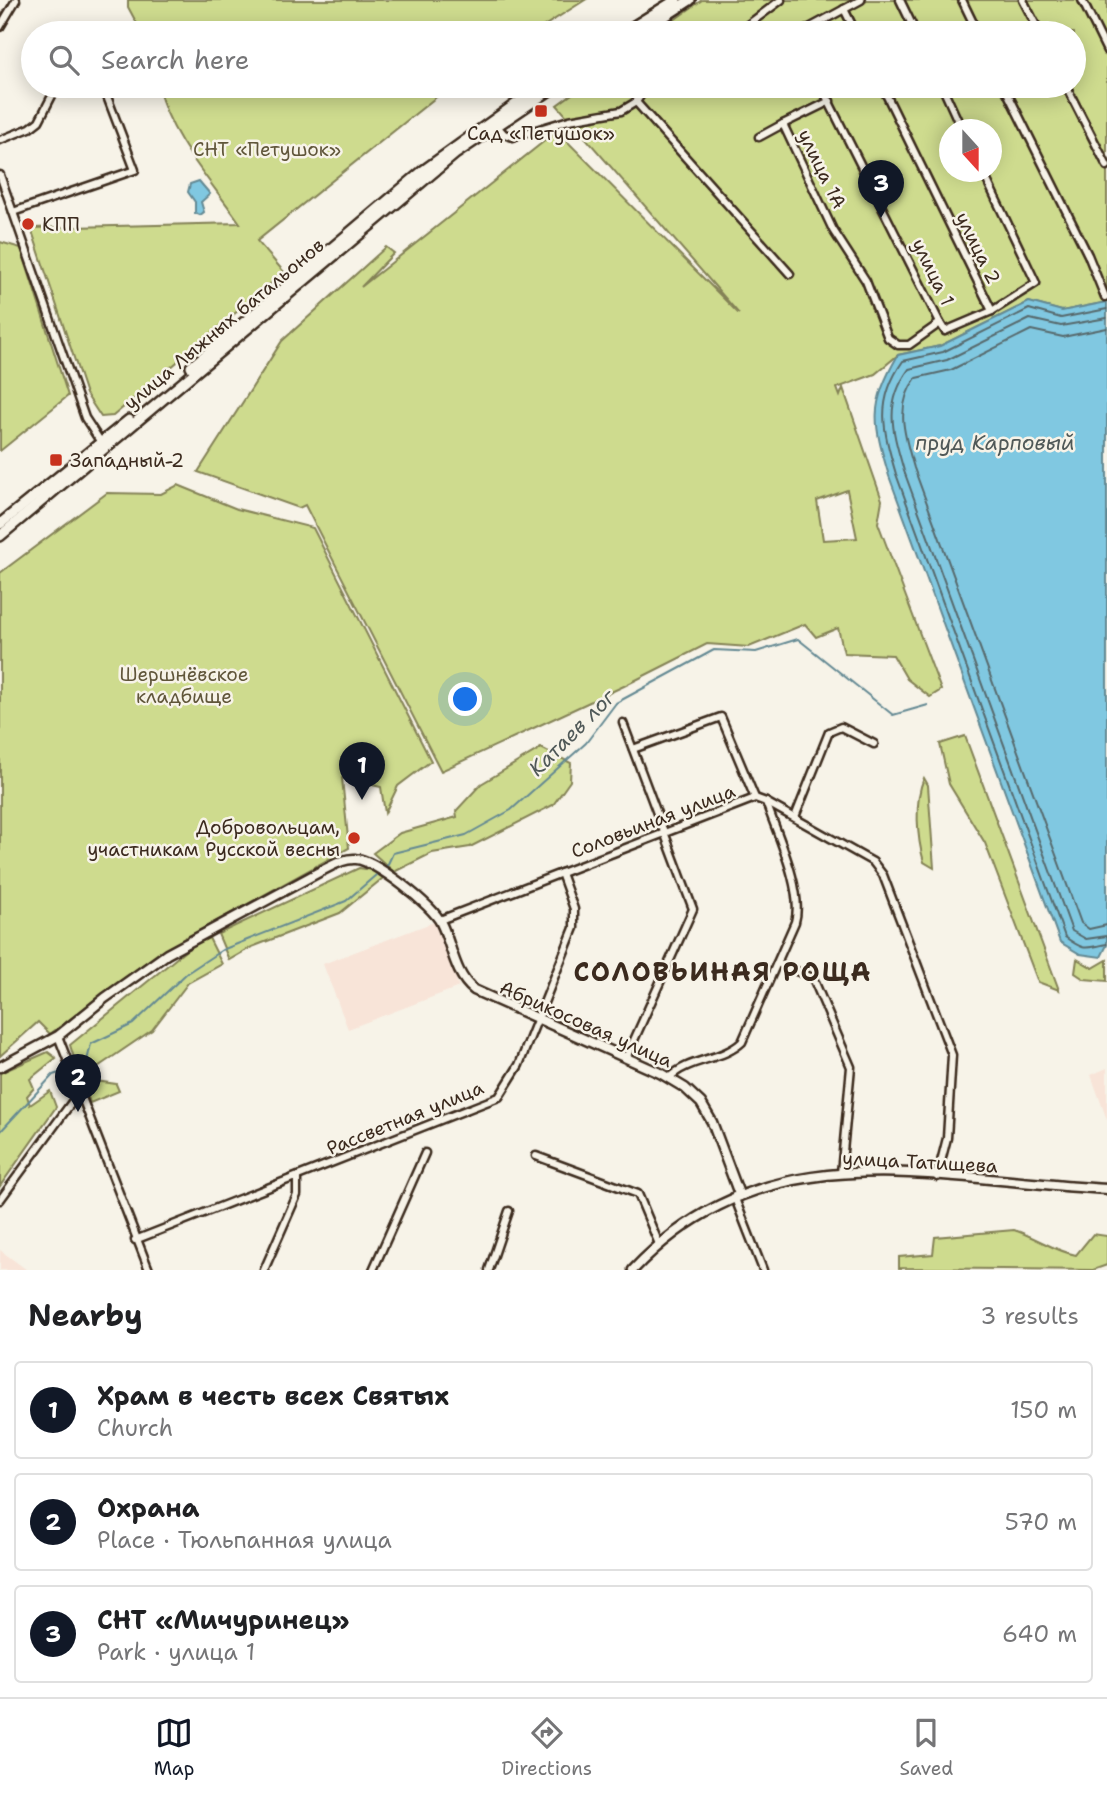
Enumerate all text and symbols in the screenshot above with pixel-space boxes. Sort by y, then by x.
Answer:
search box [21,21,1086,98]
icon: search [45,41,83,79]
text: Search here [101,42,250,77]
marker: Сад «Петушок» [533,103,549,119]
north arrow [939,119,1002,182]
place label: Сад «Петушок» [467,121,615,146]
street label: улица 1А [792,125,852,213]
park label: СНТ «Петушок» [193,137,341,162]
pin: 3 [858,160,904,218]
street label: улица 2 [950,208,1006,288]
place label: КПП [42,212,80,237]
marker: КПП [20,216,36,232]
street label: улица Лыжных батальонов [119,233,329,415]
street label: улица 1 [906,234,960,310]
water label: пруд Карповый [915,429,1075,457]
place label: Западный-2 [70,448,184,473]
marker: Западный-2 [48,452,64,468]
park label: Шершнёвское кладбище [119,662,249,709]
your location [448,682,482,716]
water label: Катаев лог [523,682,623,782]
pin: 1 [339,742,385,800]
street label: Соловьиная улица [567,778,739,864]
place label: Добровольцам, участникам Русской весны [87,815,340,862]
marker: Добровольцам, участникам Русской весны [346,830,362,846]
district label: СОЛОВЬИНАЯ РОЩА [573,954,873,989]
street label: Абрикосовая улица [496,975,676,1073]
pin: 2 [55,1054,101,1112]
street label: Рассветная улица [323,1075,487,1161]
street label: улица Татищева [842,1145,998,1179]
text: Nearby [28,1295,143,1336]
text: 3 results [980,1301,1079,1331]
text: Храм в честь всех Святых [97,1378,449,1413]
text: 1 [48,1395,58,1425]
text: 150 m [1010,1395,1077,1425]
text: Church [97,1413,173,1443]
text: Охрана [97,1490,200,1525]
text: 2 [45,1507,61,1537]
text: 570 m [1005,1507,1077,1537]
text: Place · Тюльпанная улица [97,1525,392,1555]
text: СНТ «Мичуринец» [97,1602,350,1637]
text: 3 [45,1619,61,1649]
text: 640 m [1002,1619,1077,1649]
text: Park · улица 1 [97,1637,255,1667]
tab: Map [154,1714,194,1781]
tab: Directions [502,1714,592,1781]
tab: Saved [899,1714,953,1781]

